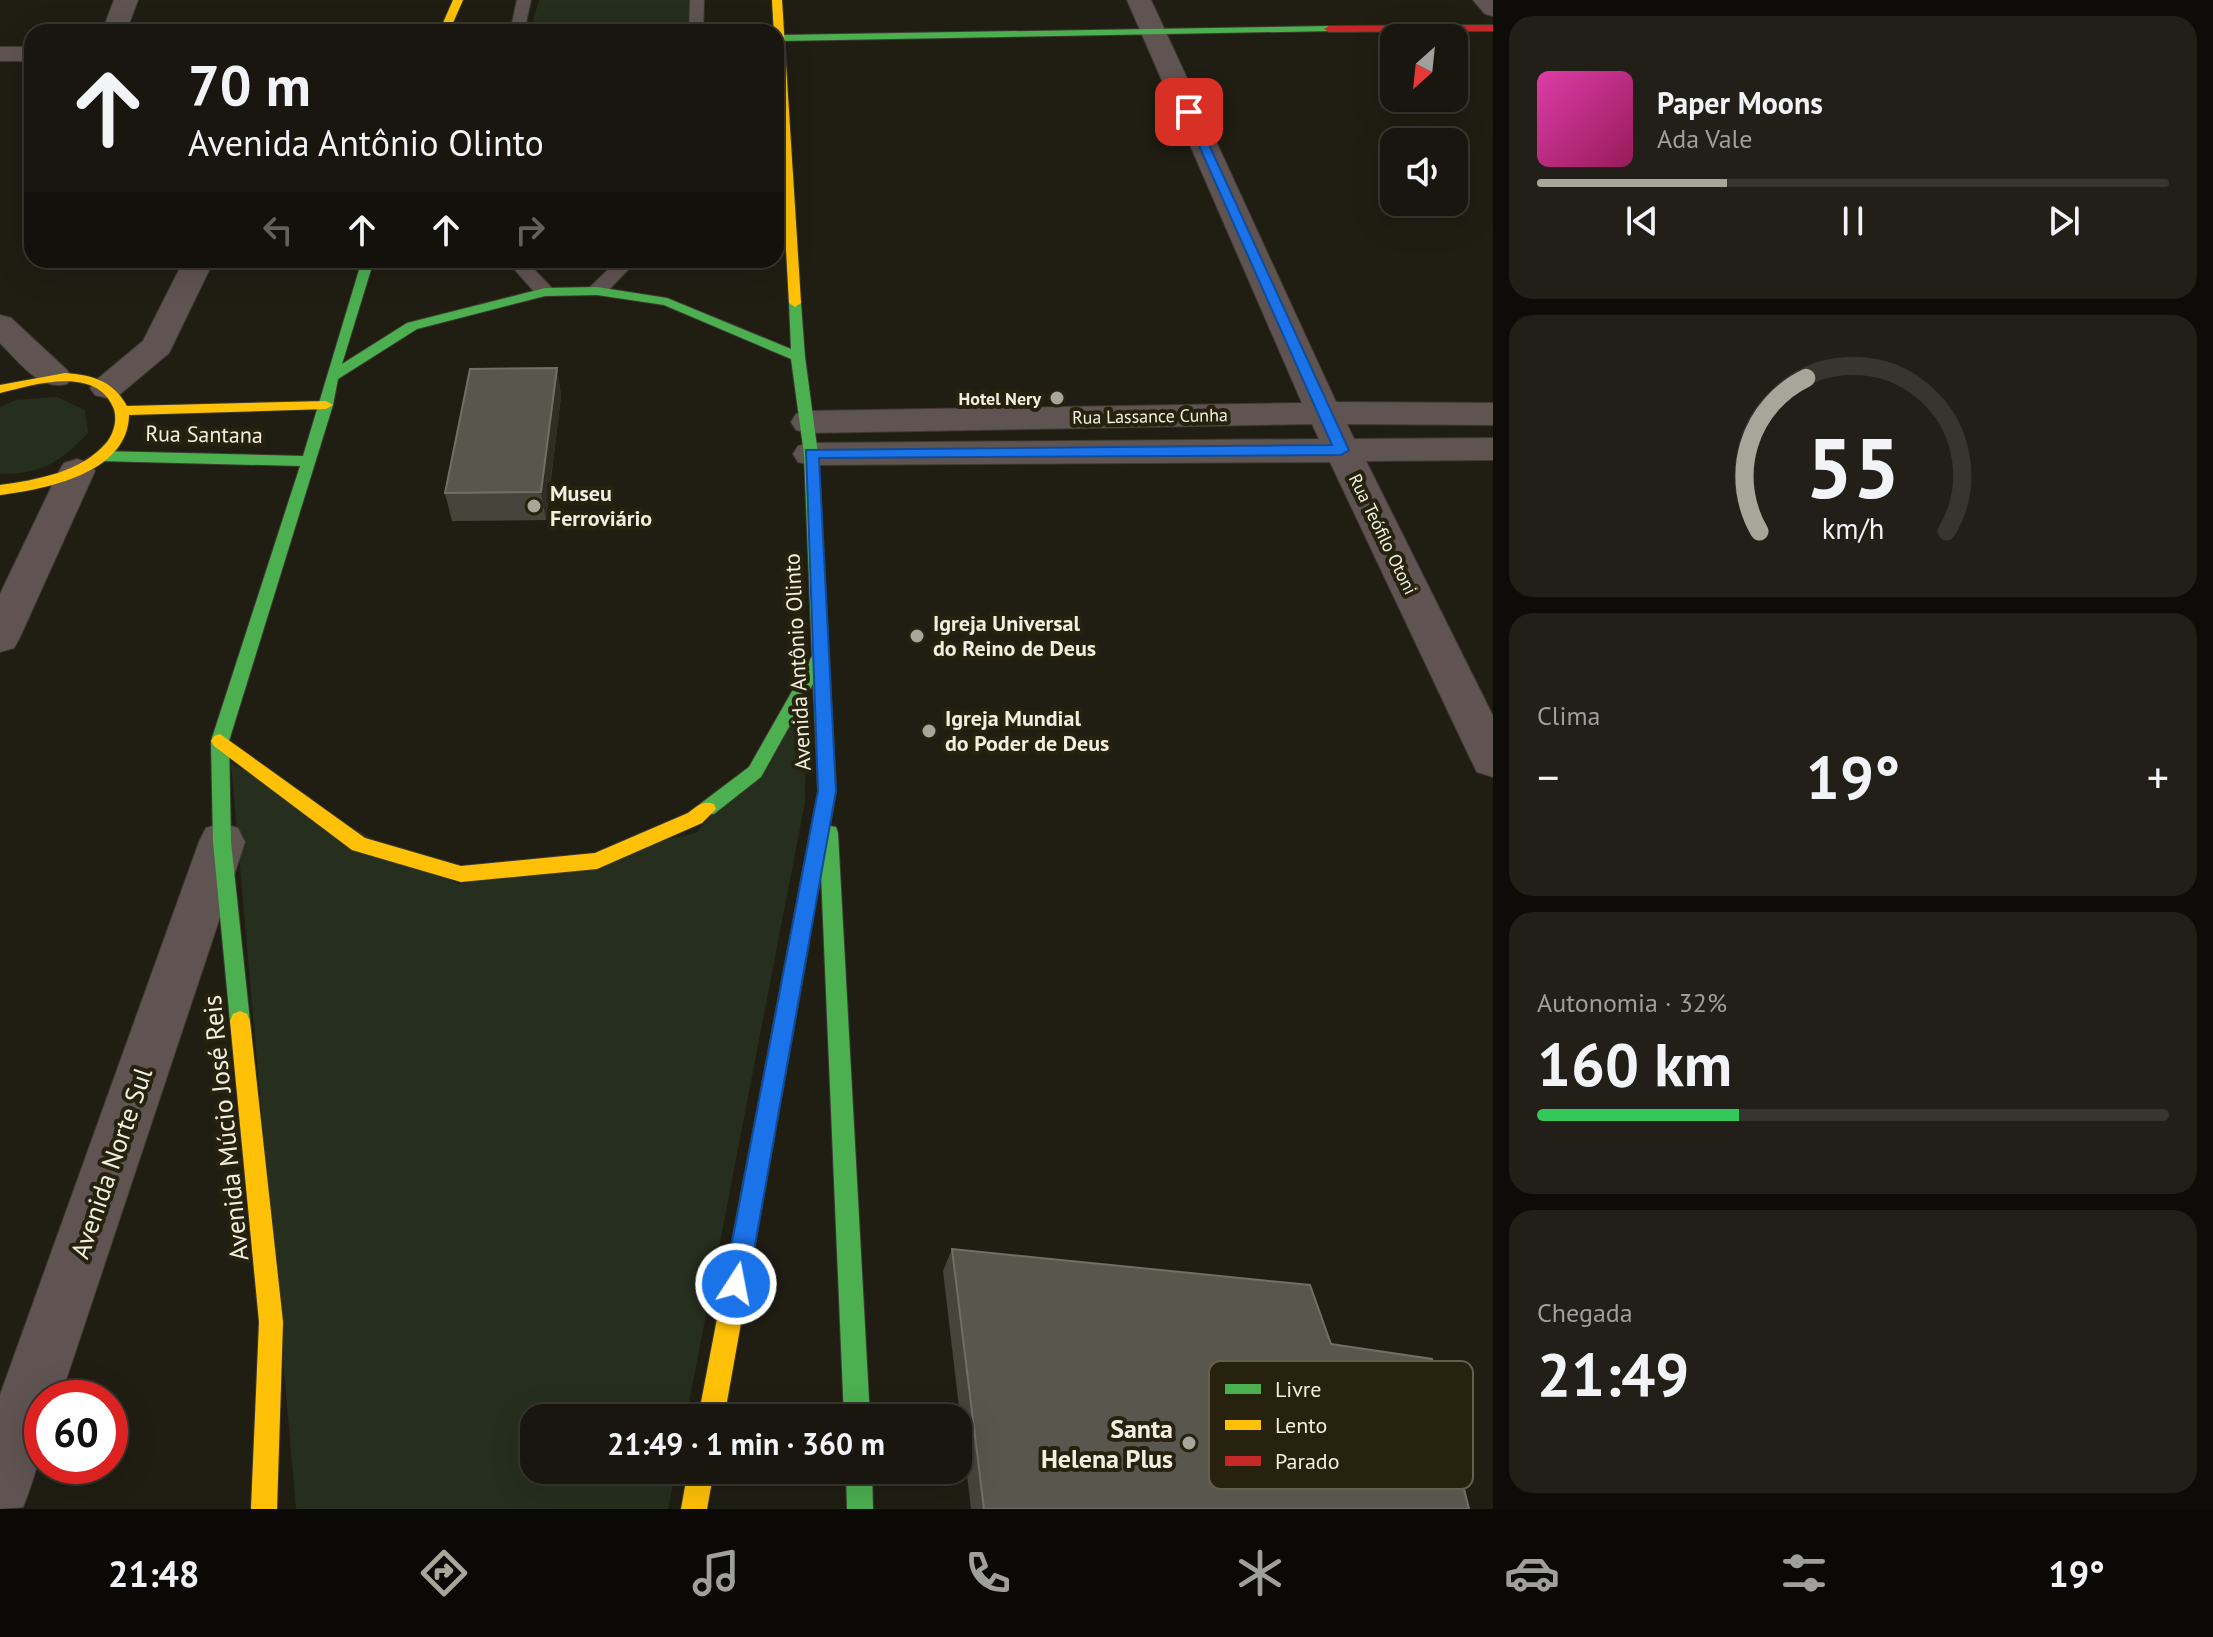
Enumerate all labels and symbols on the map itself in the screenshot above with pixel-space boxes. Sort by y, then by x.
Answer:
north arrow [1380,24,1468,112]
pin [1155,78,1223,146]
place label: Hotel Nery [959,387,1041,410]
marker: Hotel Nery [1048,389,1066,407]
street label: Rua Lassance Cunha [1072,403,1228,429]
street label: Rua Santana [145,419,263,449]
street label: Rua Teófilo Otoni [1344,470,1422,598]
place label: Museu Ferroviário [550,479,652,532]
marker: Museu Ferroviário [525,497,543,515]
street label: Avenida Antônio Olinto [777,553,817,771]
place label: Igreja Universal do Reino de Deus [933,609,1096,662]
marker: Igreja Universal do Reino de Deus [908,627,926,645]
place label: Igreja Mundial do Poder de Deus [945,704,1109,757]
marker: Igreja Mundial do Poder de Deus [920,722,938,740]
street label: Avenida Múcio José Reis [195,994,255,1262]
street label: Avenida Norte Sul [63,1063,159,1263]
position arrow [694,1242,778,1326]
legend [1209,1361,1473,1489]
text: Livre [1275,1375,1322,1403]
speed limit sign: 60 [24,1380,128,1484]
text: Lento [1275,1411,1327,1439]
place label: Santa Helena Plus [1041,1412,1173,1475]
marker: Santa Helena Plus [1180,1434,1198,1452]
text: Parado [1275,1447,1339,1475]

